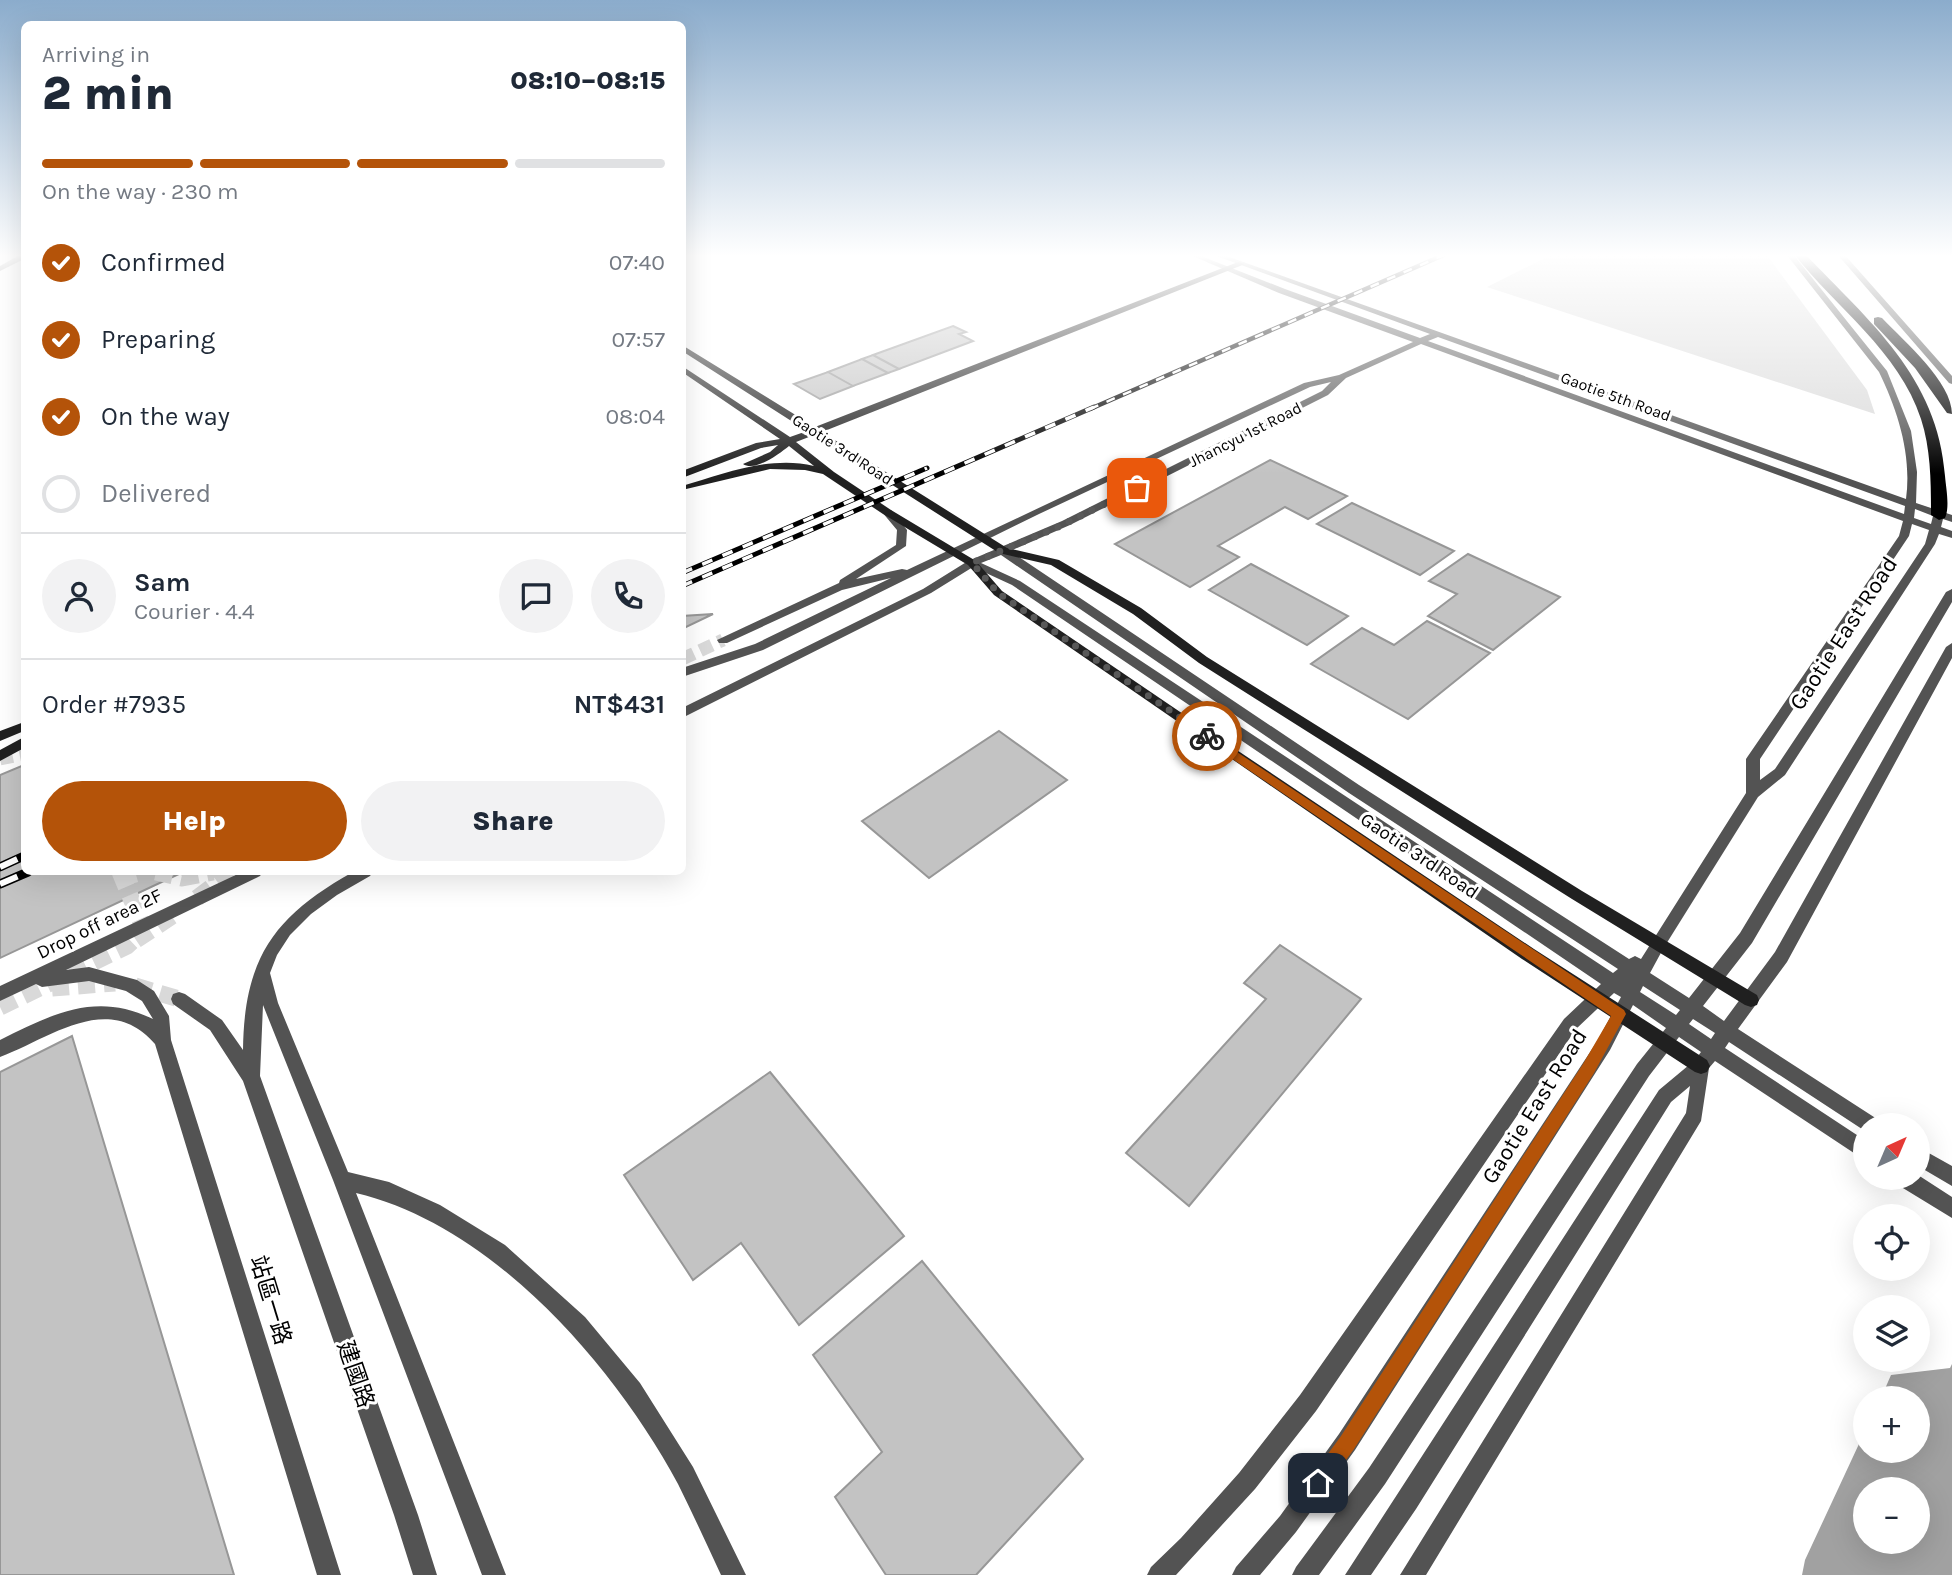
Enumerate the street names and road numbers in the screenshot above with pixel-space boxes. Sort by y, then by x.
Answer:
street label: Gaotie 5th Road [1558,368,1674,425]
street label: Jhancyu 1st Road [1186,398,1305,471]
street label: Gaotie 3rd Road [789,410,897,489]
street label: Gaotie East Road [1784,551,1903,715]
street label: Gaotie 3rd Road [1356,808,1483,903]
street label: Drop off area 2F [33,884,166,964]
street label: Gaotie East Road [1476,1024,1593,1189]
street label: 站區一路 [244,1252,297,1348]
street label: 建國路 [332,1337,380,1411]

